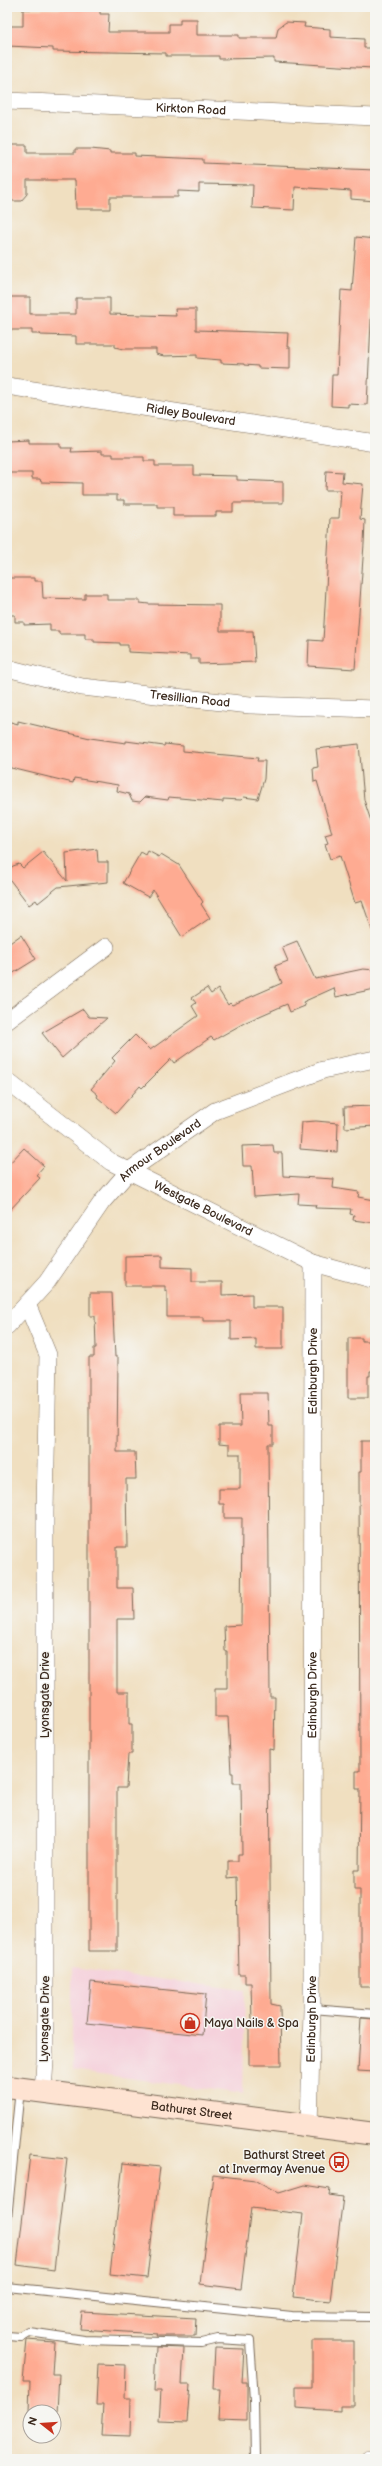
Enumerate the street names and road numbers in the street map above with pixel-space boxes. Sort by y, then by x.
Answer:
street label: Kirkton Road [155,100,226,118]
street label: Ridley Boulevard [145,400,237,429]
street label: Tresillian Road [149,687,231,710]
street label: Armour Boulevard [116,1116,204,1184]
street label: Westgate Boulevard [151,1177,255,1239]
street label: Edinburgh Drive [305,1328,320,1415]
street label: Lyonsgate Drive [38,1652,53,1738]
street label: Edinburgh Drive [305,1652,320,1739]
street label: Lyonsgate Drive [37,1976,53,2062]
street label: Edinburgh Drive [303,1976,320,2063]
street label: Bathurst Street [150,2098,233,2123]

